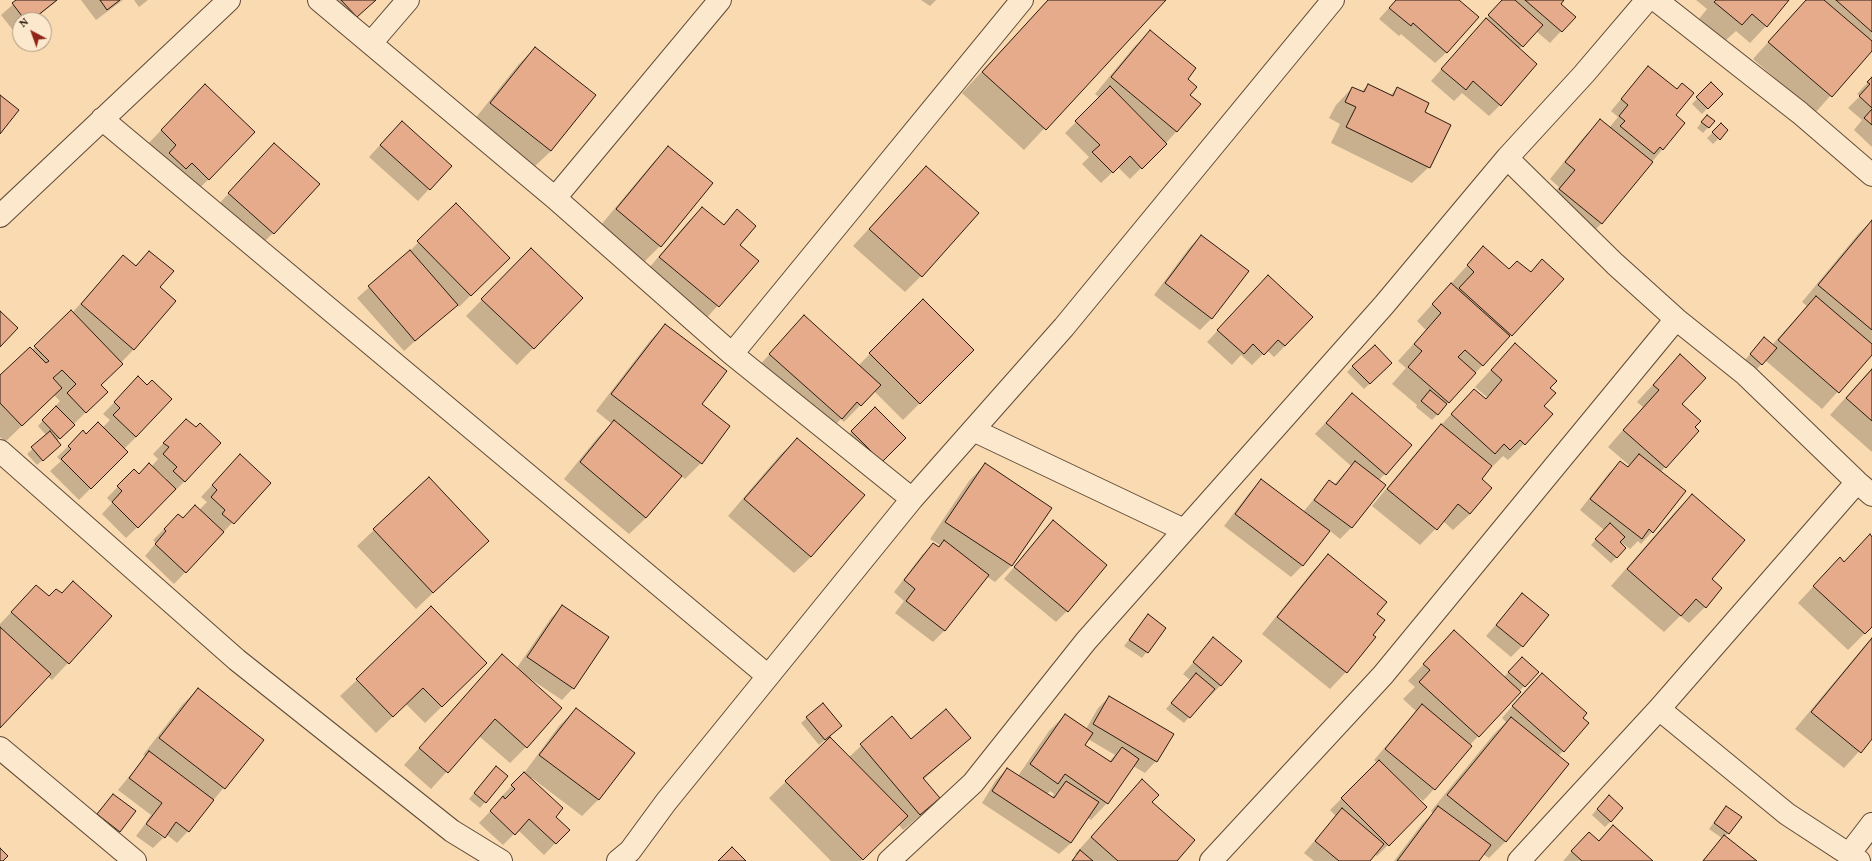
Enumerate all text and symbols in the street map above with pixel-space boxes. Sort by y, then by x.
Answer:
north arrow [12,12,52,52]
text: N [17,15,32,32]

